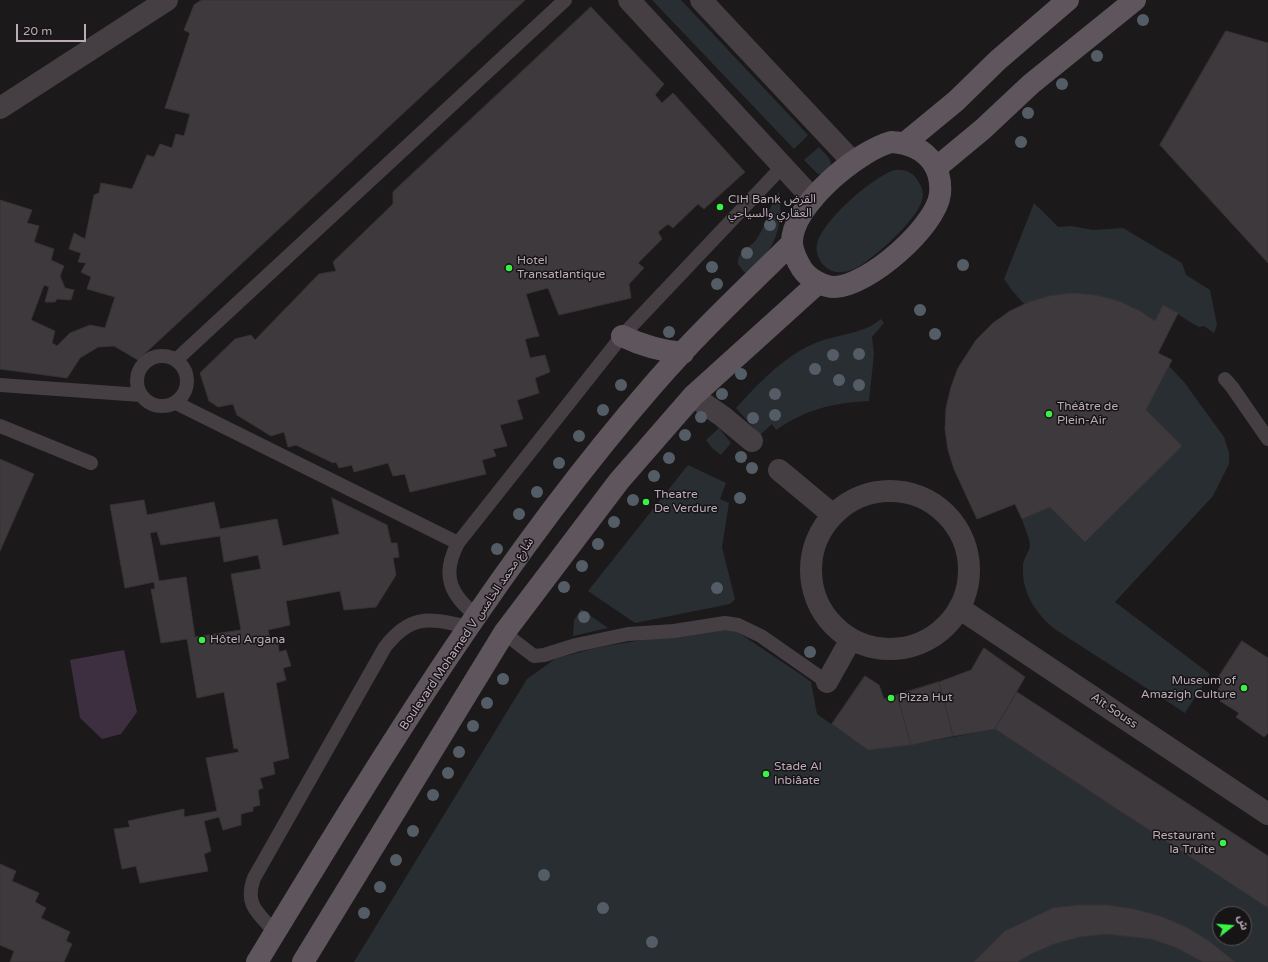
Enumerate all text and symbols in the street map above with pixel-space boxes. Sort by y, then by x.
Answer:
scale bar [18,16,88,42]
text: 20 m [23,24,52,38]
place label: CIH Bank القرض العقاري والسياحي [728,193,816,221]
marker: CIH Bank القرض العقاري والسياحي [715,202,725,212]
place label: Hotel Transatlantique [517,254,605,282]
marker: Hotel Transatlantique [504,263,514,273]
place label: Théâtre de Plein-Air [1057,400,1118,428]
marker: Théâtre de Plein-Air [1044,409,1054,419]
place label: Theatre De Verdure [654,488,718,516]
marker: Theatre De Verdure [641,497,651,507]
street label: Boulevard Mohamed V شارع محمد الخامس [397,535,537,733]
place label: Hôtel Argana [210,633,285,647]
marker: Hôtel Argana [197,635,207,645]
place label: Museum of Amazigh Culture [1141,674,1236,702]
marker: Museum of Amazigh Culture [1239,683,1249,693]
street label: Aït Souss [1088,690,1140,732]
place label: Pizza Hut [899,691,953,705]
marker: Pizza Hut [886,693,896,703]
place label: Stade Al Inbiâate [774,760,822,788]
marker: Stade Al Inbiâate [761,769,771,779]
place label: Restaurant la Truite [1152,829,1215,857]
marker: Restaurant la Truite [1218,838,1228,848]
north arrow [1212,906,1252,946]
text: ش [1235,914,1251,932]

